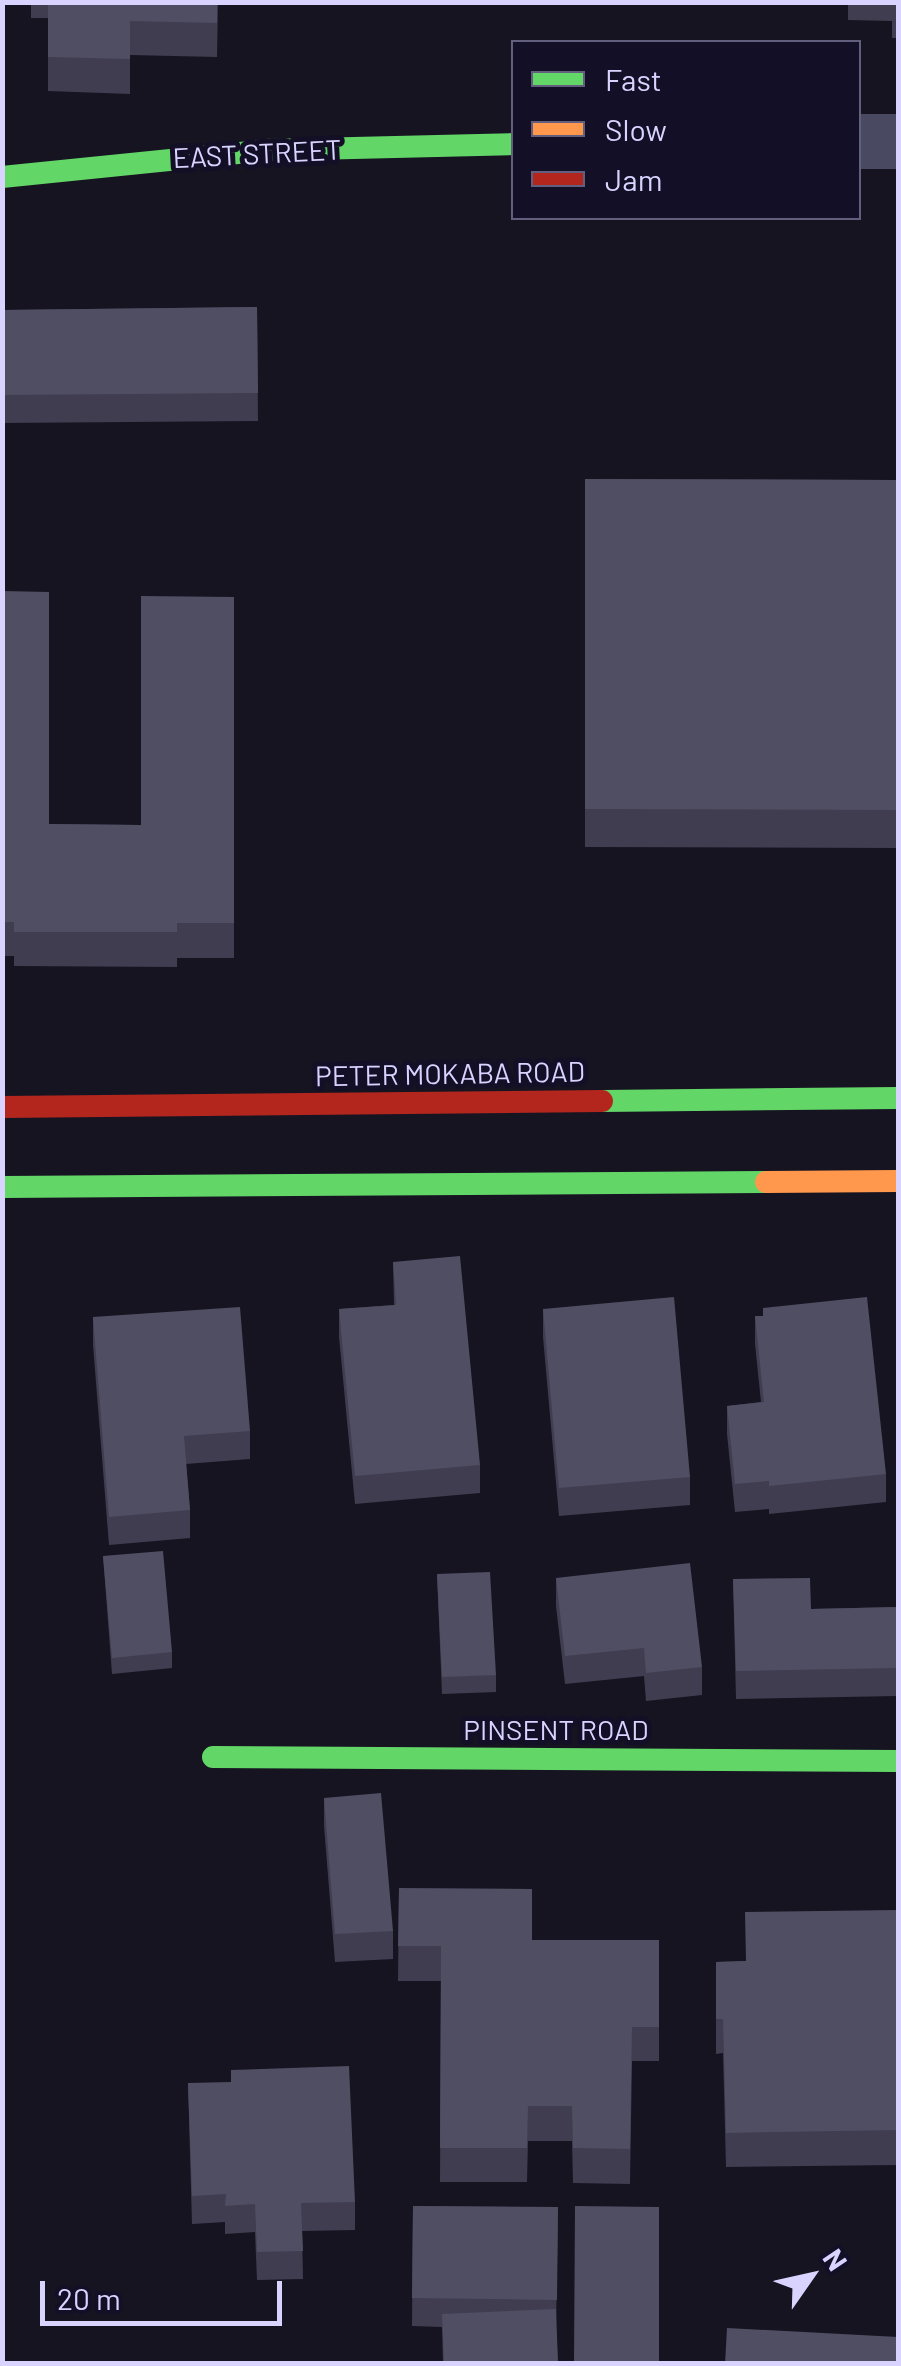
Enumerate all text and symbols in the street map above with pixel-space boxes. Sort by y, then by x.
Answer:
legend [511,40,861,220]
text: Fast [605,61,662,97]
text: Slow [605,111,667,147]
street label: EAST STREET [172,132,342,174]
text: Jam [605,161,662,197]
street label: PETER MOKABA ROAD [315,1054,585,1092]
street label: PINSENT ROAD [463,1712,649,1746]
north arrow [761,2226,861,2326]
text: N [817,2242,855,2276]
scale bar [45,2261,288,2323]
text: 20 m [57,2280,121,2316]

